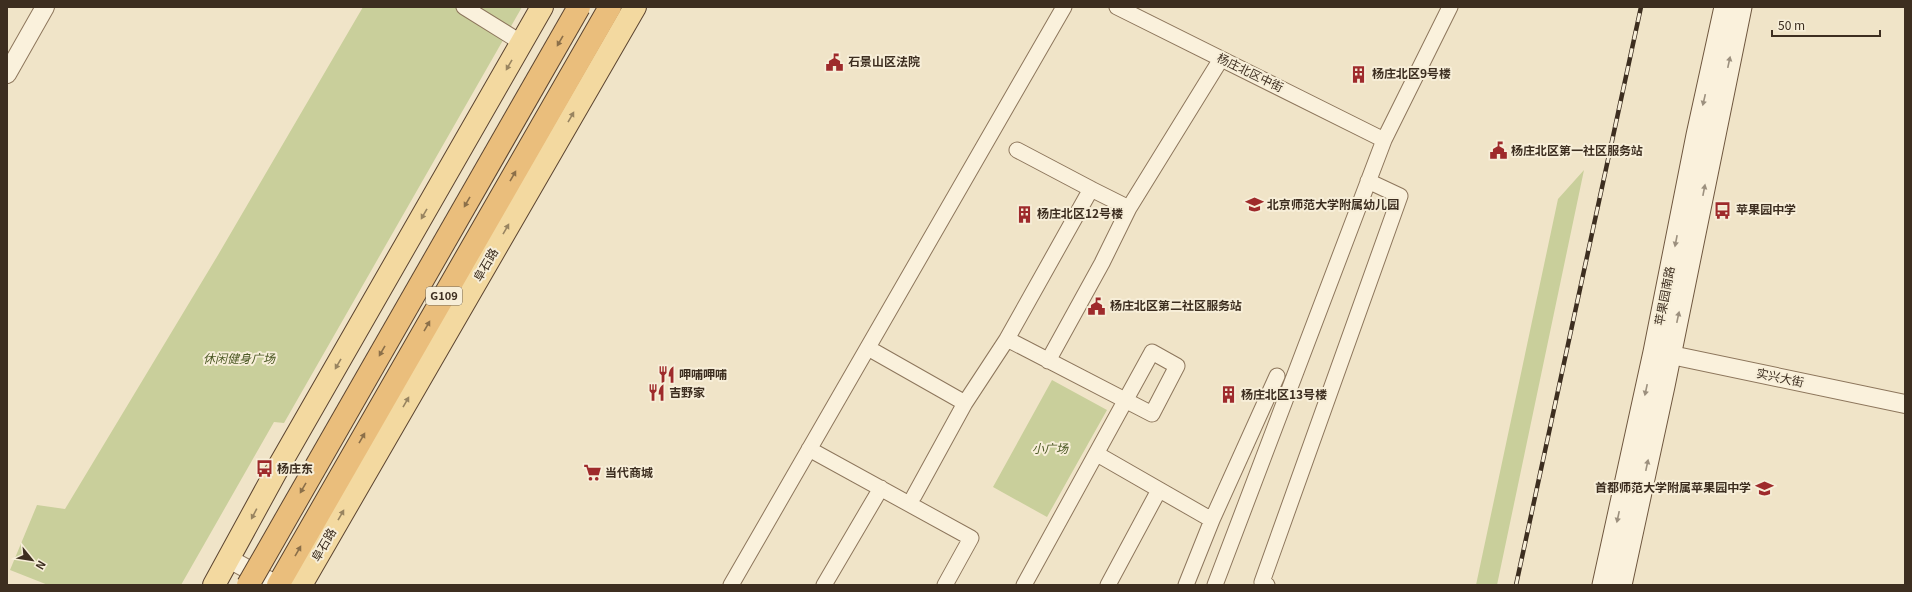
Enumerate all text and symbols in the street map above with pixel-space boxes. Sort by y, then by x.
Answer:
scale bar [1772,12,1880,38]
text: 50 m [1778,16,1805,33]
one-way arrow [556,35,563,47]
street label: 杨庄北区中街 [1215,48,1287,95]
public building icon: 石景山区法院 [825,52,845,72]
place label: 石景山区法院 [848,52,920,69]
one-way arrow [1727,56,1733,68]
one-way arrow [506,59,513,71]
building icon: 杨庄北区9号楼 [1349,64,1369,84]
place label: 杨庄北区9号楼 [1372,64,1451,81]
one-way arrow [1701,94,1707,106]
one-way arrow [568,111,575,123]
public building icon: 杨庄北区第一社区服务站 [1488,141,1508,161]
place label: 杨庄北区第一社区服务站 [1511,141,1643,158]
one-way arrow [509,171,516,182]
one-way arrow [1702,184,1708,196]
school or university icon: 北京师范大学附属幼儿园 [1244,195,1264,215]
place label: 北京师范大学附属幼儿园 [1267,195,1399,212]
one-way arrow [463,196,470,208]
bus stop icon: 苹果园中学 [1713,200,1733,220]
place label: 苹果园中学 [1736,200,1796,217]
building icon: 杨庄北区12号楼 [1014,204,1034,224]
place label: 杨庄北区12号楼 [1037,204,1123,221]
one-way arrow [420,209,427,220]
one-way arrow [503,223,510,235]
one-way arrow [1673,235,1679,247]
street label: 阜石路 [468,244,501,284]
street label: 苹果园南路 [1649,265,1678,327]
road number: G109 [426,287,462,305]
public building icon: 杨庄北区第二社区服务站 [1087,296,1107,316]
place label: 杨庄北区第二社区服务站 [1110,296,1242,313]
one-way arrow [1676,311,1682,323]
one-way arrow [424,320,431,332]
one-way arrow [378,345,385,357]
park label: 休闲健身广场 [203,349,276,366]
one-way arrow [335,358,342,370]
street label: 实兴大街 [1755,363,1806,390]
restaurant icon: 呷哺呷哺 [656,365,676,385]
place label: 呷哺呷哺 [679,365,727,382]
restaurant icon: 吉野家 [646,383,666,403]
place label: 吉野家 [669,383,705,400]
one-way arrow [1642,384,1648,396]
building icon: 杨庄北区13号楼 [1218,385,1238,405]
place label: 杨庄北区13号楼 [1241,385,1327,402]
one-way arrow [403,396,410,408]
one-way arrow [359,432,366,444]
park label: 小广场 [1032,439,1069,456]
bus stop icon: 杨庄东 [254,459,274,479]
place label: 杨庄东 [277,459,313,476]
one-way arrow [1644,459,1650,471]
supermarket icon: 当代商城 [582,463,602,483]
place label: 当代商城 [605,463,653,480]
place label: 首都师范大学附属苹果园中学 [1595,478,1751,495]
school or university icon: 首都师范大学附属苹果园中学 [1754,478,1774,498]
one-way arrow [300,482,307,494]
one-way arrow [250,508,257,519]
one-way arrow [338,509,345,521]
one-way arrow [1615,511,1621,523]
street label: 阜石路 [306,524,339,564]
north arrow [12,540,52,580]
one-way arrow [294,545,301,557]
text: N [33,558,51,573]

